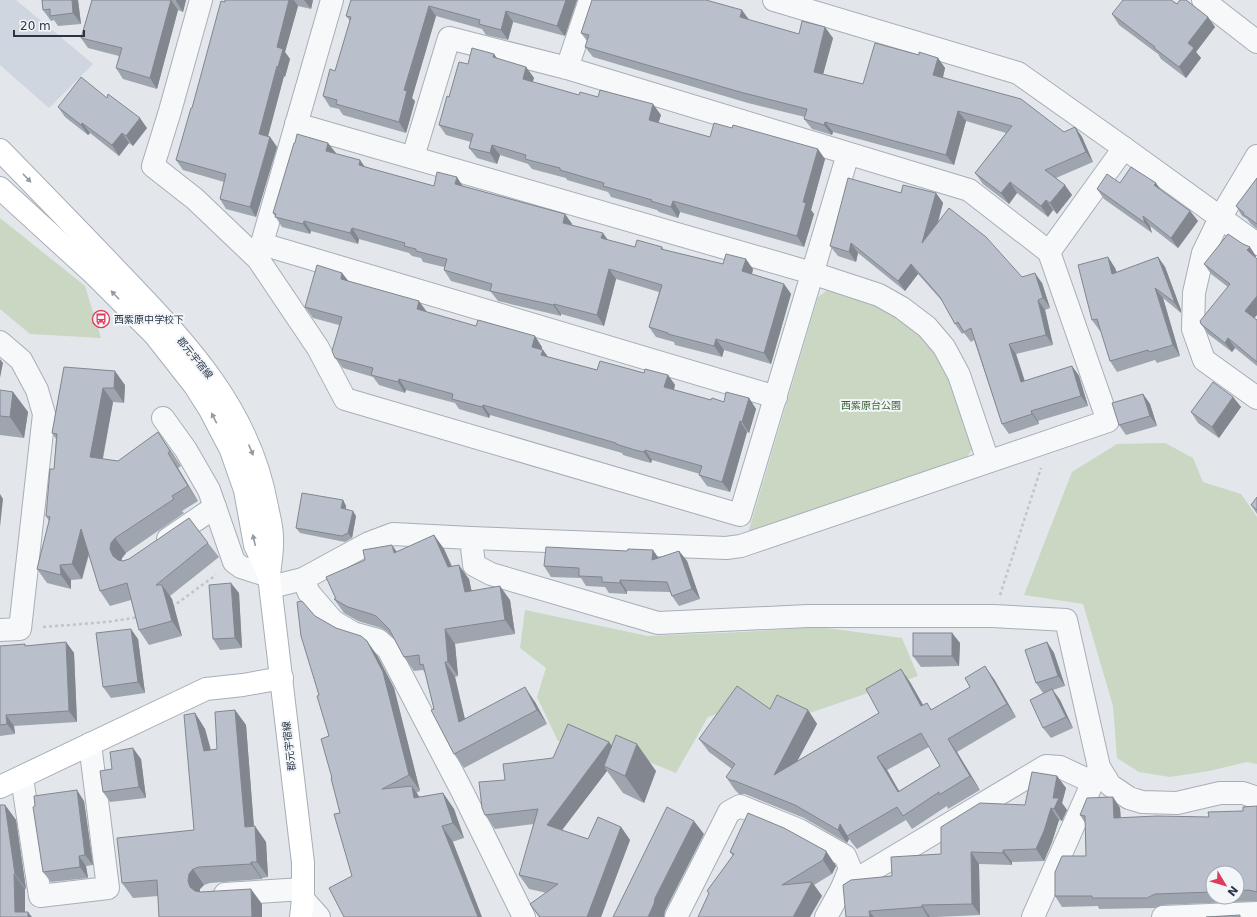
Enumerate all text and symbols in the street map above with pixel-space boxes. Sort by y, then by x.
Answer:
scale bar [14,12,84,38]
text: 20 m [20,19,51,33]
one-way arrow [22,173,32,183]
one-way arrow [110,290,120,300]
bus stop icon: 西紫原中学校下 [91,309,111,329]
place label: 西紫原中学校下 [114,314,184,325]
street label: 郡元宇宿線 [175,335,215,381]
park label: 西紫原台公園 [841,400,901,411]
one-way arrow [210,412,217,423]
one-way arrow [248,444,254,455]
one-way arrow [251,534,257,546]
street label: 郡元宇宿線 [280,721,298,771]
north arrow [1205,865,1245,905]
text: N [1225,883,1240,898]

